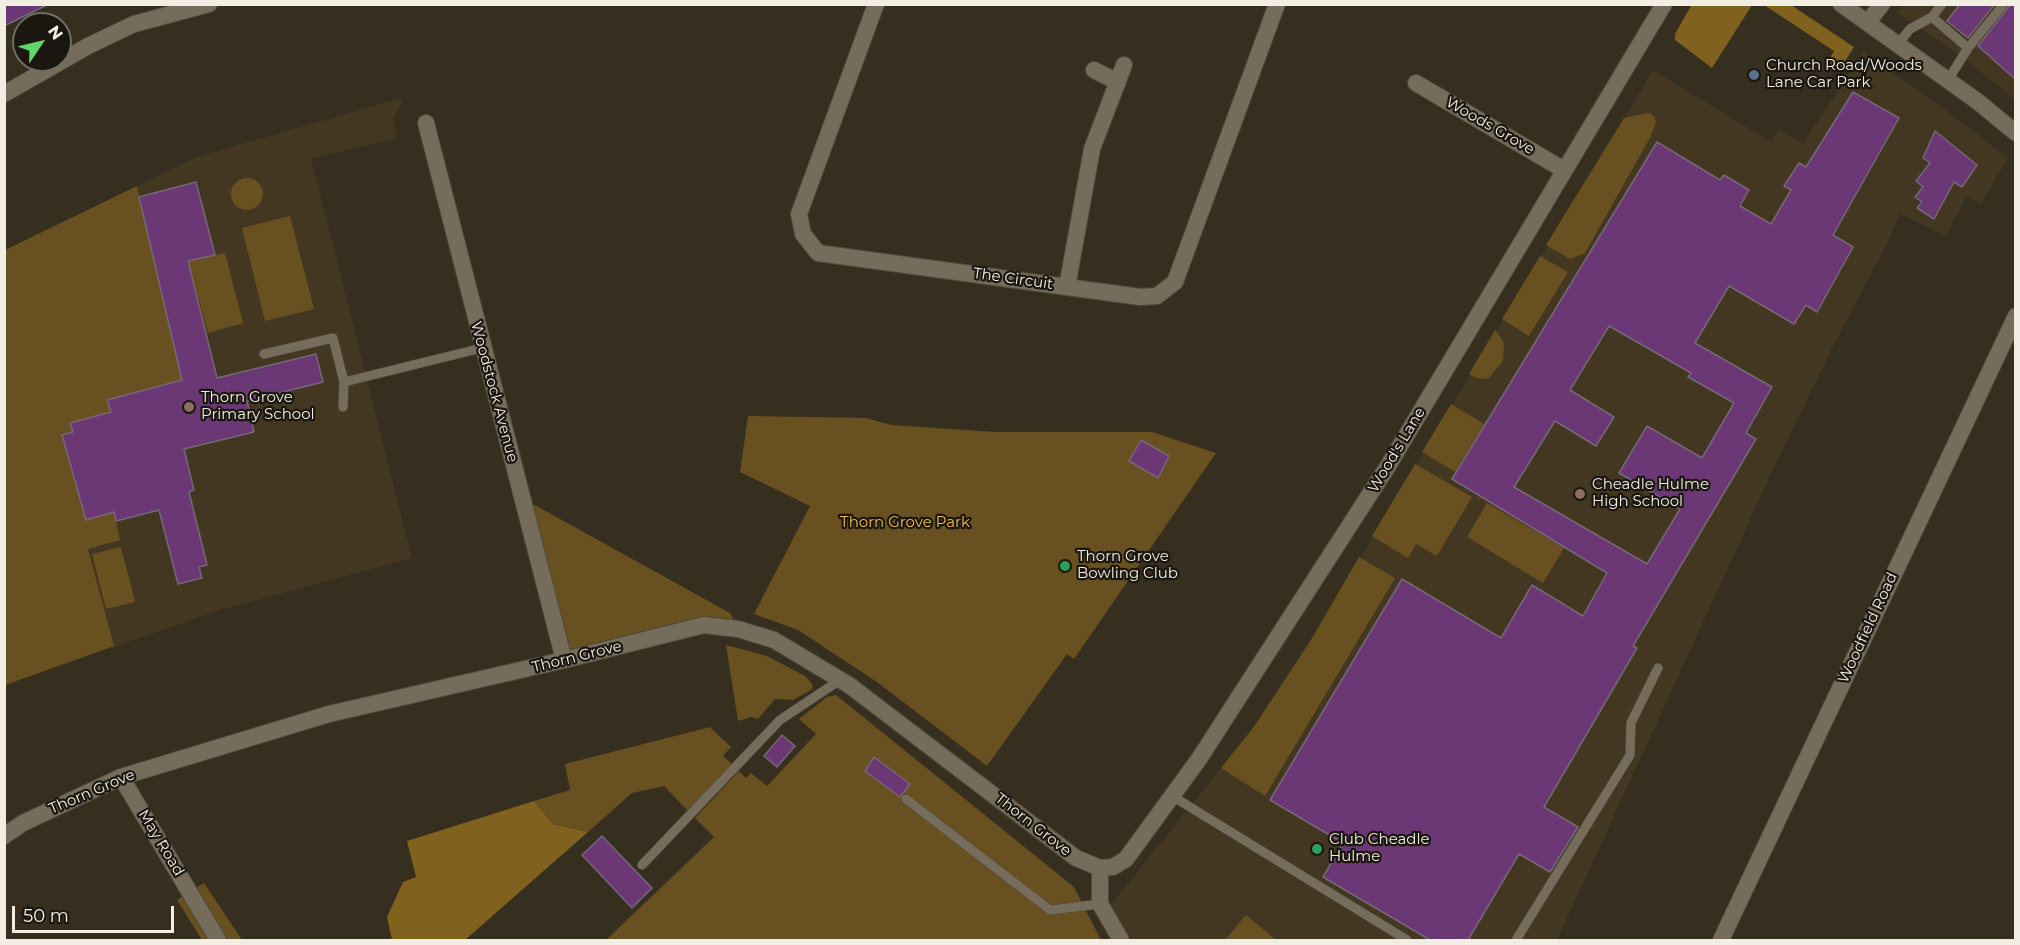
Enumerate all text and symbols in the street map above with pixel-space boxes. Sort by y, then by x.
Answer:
north arrow [12,12,72,72]
text: N [44,22,67,43]
place label: Church Road/Woods Lane Car Park [1766,57,1922,92]
marker: Church Road/Woods Lane Car Park [1747,68,1761,82]
street label: Woods Grove [1442,93,1538,159]
street label: The Circuit [972,264,1054,294]
street label: Woodstock Avenue [467,320,521,464]
place label: Thorn Grove Primary School [201,389,315,424]
marker: Thorn Grove Primary School [182,400,196,414]
street label: Wood's Lane [1365,404,1429,496]
place label: Cheadle Hulme High School [1592,476,1709,511]
marker: Cheadle Hulme High School [1573,487,1587,501]
park label: Thorn Grove Park [840,514,970,532]
place label: Thorn Grove Bowling Club [1077,548,1178,583]
marker: Thorn Grove Bowling Club [1058,559,1072,573]
street label: Woodfield Road [1834,570,1902,686]
street label: Thorn Grove [530,637,624,677]
street label: Thorn Grove [46,766,138,818]
street label: Thorn Grove [991,790,1075,860]
street label: May Road [134,807,188,879]
place label: Club Cheadle Hulme [1329,831,1430,866]
marker: Club Cheadle Hulme [1310,842,1324,856]
scale bar [15,894,177,932]
text: 50 m [23,905,69,927]

